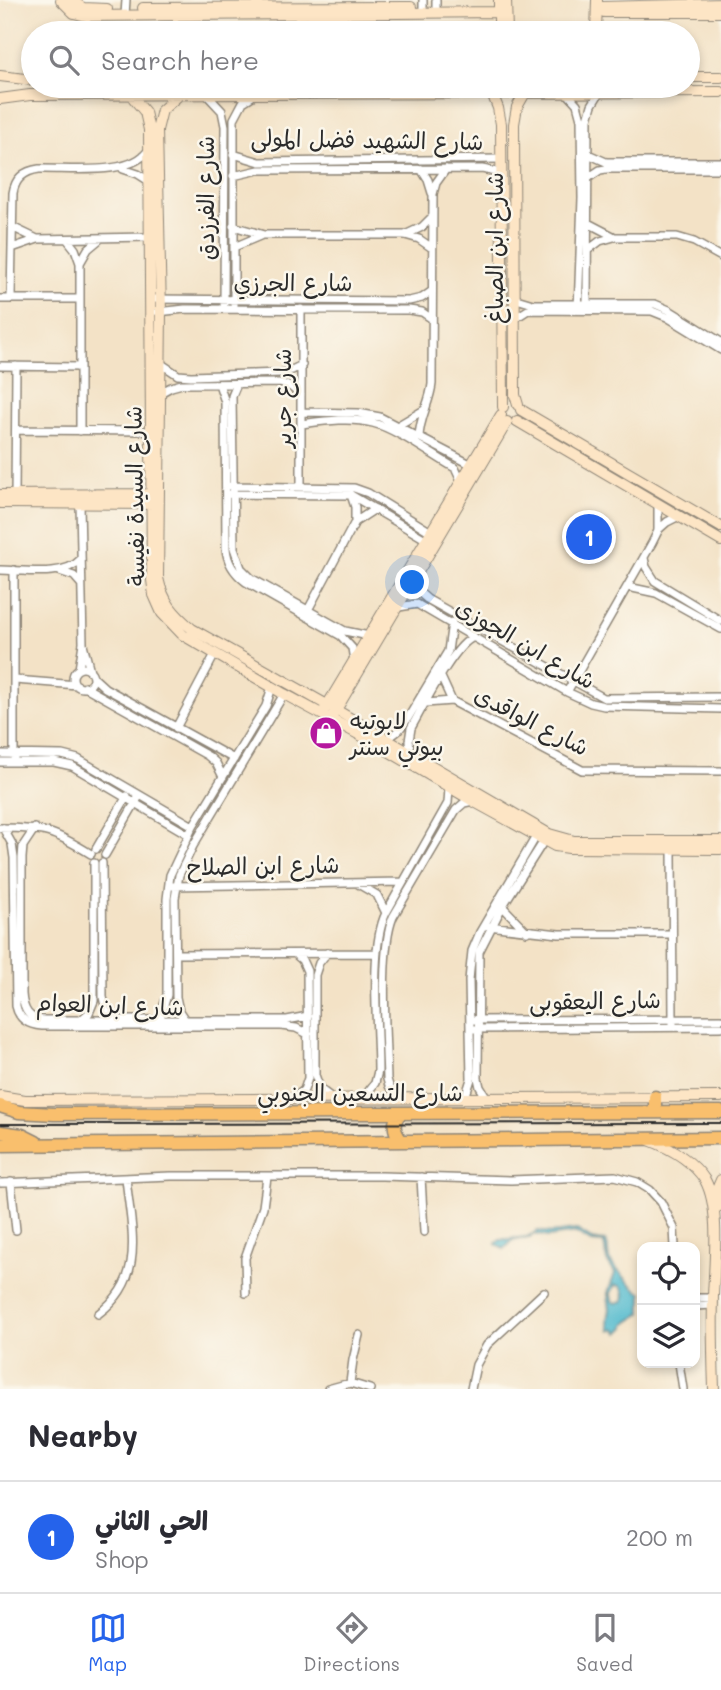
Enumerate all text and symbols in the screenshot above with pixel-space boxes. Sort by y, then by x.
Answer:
search box [21,21,700,98]
icon: search [45,41,83,79]
text: Search here [101,43,259,77]
street label: شارع الشهيد فضل المولى [250,122,484,158]
street label: شارع الفرزدق [190,136,222,260]
street label: شارع ابن الصباغ [479,172,511,324]
street label: شارع الجرزي [233,267,353,300]
street label: شارع جرير [267,348,299,450]
street label: شارع السيدة نفيسة [117,405,153,587]
pin: 1 [566,511,612,563]
your location [395,565,429,599]
street label: شارع ابن الجوزى [450,591,601,697]
street label: شارع الواقدى [469,678,594,763]
place label: لابوتيه بيوتي سنتر [348,705,444,768]
shop icon: لابوتيه بيوتي سنتر [307,714,345,752]
street label: شارع ابن الصلاح [186,849,340,883]
street label: شارع اليعقوبى [529,984,661,1018]
street label: شارع ابن العوام [35,986,184,1026]
street label: شارع التسعين الجنوبي [257,1077,463,1114]
map controls [637,1242,700,1368]
button: locate [637,1242,700,1305]
button: layers [637,1305,700,1368]
text: Nearby [28,1415,138,1455]
text: الحي الثاني [95,1503,208,1537]
text: 1 [46,1522,56,1552]
text: 200 m [626,1522,693,1552]
text: Shop [95,1544,149,1574]
tab: Map [88,1609,127,1676]
tab: Directions [303,1609,400,1676]
tab: Saved [576,1609,633,1676]

